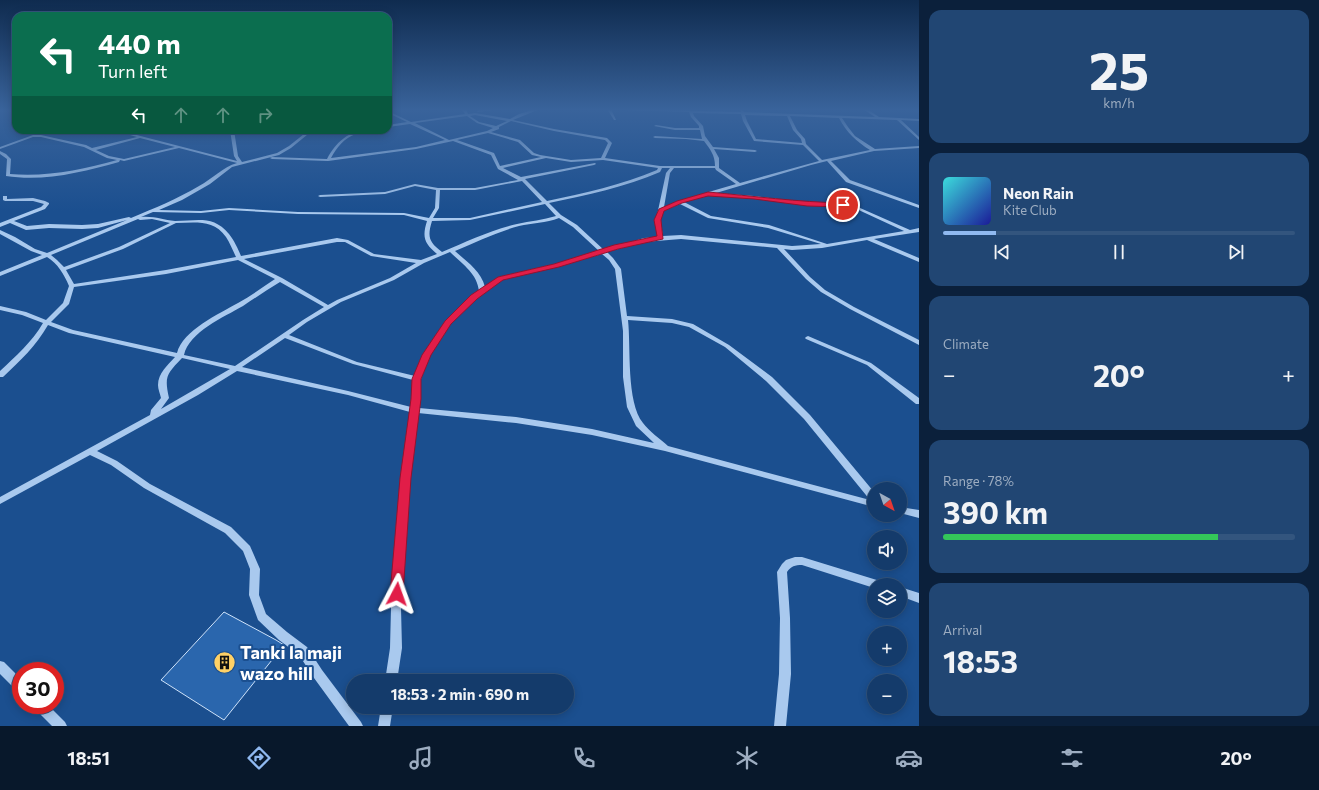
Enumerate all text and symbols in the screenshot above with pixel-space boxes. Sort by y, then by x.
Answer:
text: 440 m [98,26,181,60]
icon: left [32,28,84,80]
text: 25 [1089,37,1149,101]
text: Turn left [98,60,167,82]
text: km/h [1103,95,1135,111]
icon: left [128,104,150,126]
icon: ahead [170,104,192,126]
icon: ahead [212,104,234,126]
icon: right [254,104,276,126]
text: Neon Rain [1003,184,1074,202]
pin [826,188,860,222]
icon: arrive [832,194,854,216]
text: Kite Club [1003,202,1057,218]
icon: previous [991,241,1013,263]
icon: pause [1108,241,1130,263]
icon: next [1225,241,1247,263]
text: Climate [943,336,989,352]
text: 20° [1093,356,1145,393]
text: − [943,361,956,388]
text: + [1282,361,1295,388]
text: Range · 78% [943,473,1014,489]
north arrow [867,482,907,522]
map controls [867,482,907,714]
text: 390 km [943,493,1048,530]
button: sound [867,530,907,570]
position arrow [376,573,418,615]
button: layers [867,578,907,618]
text: Arrival [943,622,982,638]
button: + [867,626,907,666]
place label: Tanki la maji wazo hill [240,641,342,684]
text: 18:53 [943,642,1018,679]
building icon: Tanki la maji wazo hill [211,649,237,675]
speed limit sign: 30 [12,662,64,714]
button: − [867,674,907,714]
text: 18:53 · 2 min · 690 m [391,685,529,703]
icon: directions [245,744,273,772]
icon: music [407,744,435,772]
icon: phone [570,744,598,772]
icon: climate [733,744,761,772]
icon: car [895,744,923,772]
icon: filters [1058,744,1086,772]
text: 18:51 [67,747,110,769]
text: 20° [1220,747,1252,769]

